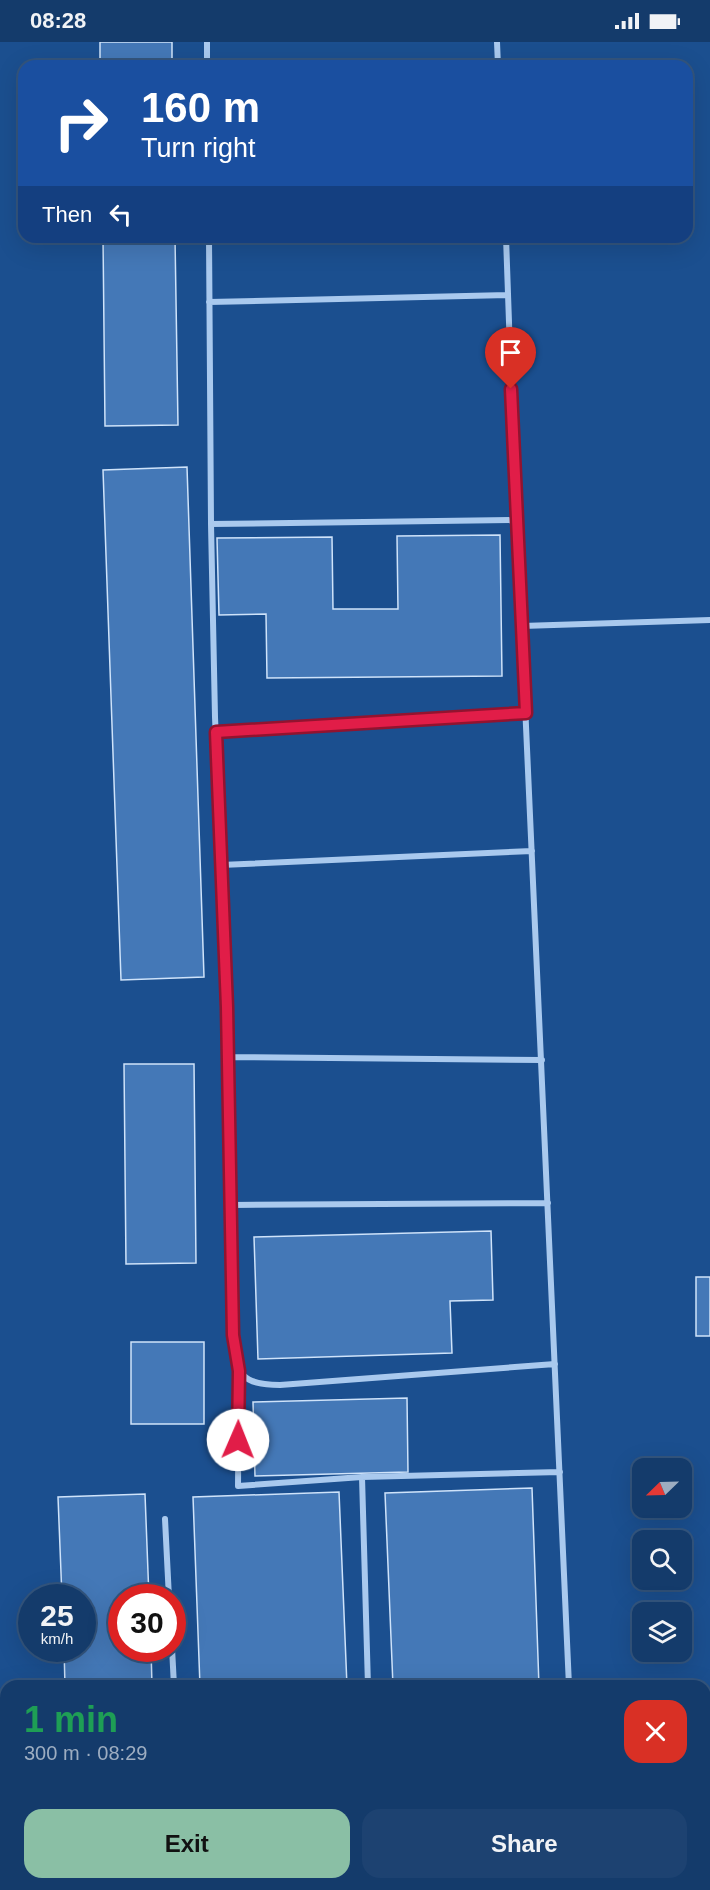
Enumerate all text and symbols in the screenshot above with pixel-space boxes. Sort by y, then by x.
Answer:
text: 08:28 [30,8,86,33]
icon: right [42,84,120,162]
text: 160 m [141,84,260,131]
text: Turn right [141,133,256,163]
icon: left [104,198,137,231]
text: Then [42,202,92,227]
pin [485,327,536,389]
icon: arrive [494,336,527,369]
position arrow [206,1408,270,1472]
north arrow [632,1458,692,1518]
map controls [632,1458,692,1662]
button: search [632,1530,692,1590]
speed limit sign: 30 [108,1584,186,1662]
text: 25 [40,1599,74,1632]
button: layers [632,1602,692,1662]
text: km/h [41,1630,73,1647]
text: 1 min [24,1699,118,1740]
button: close [624,1700,687,1763]
text: 300 m · 08:29 [24,1742,147,1764]
button: Exit [24,1809,350,1878]
button: Share [362,1809,687,1878]

